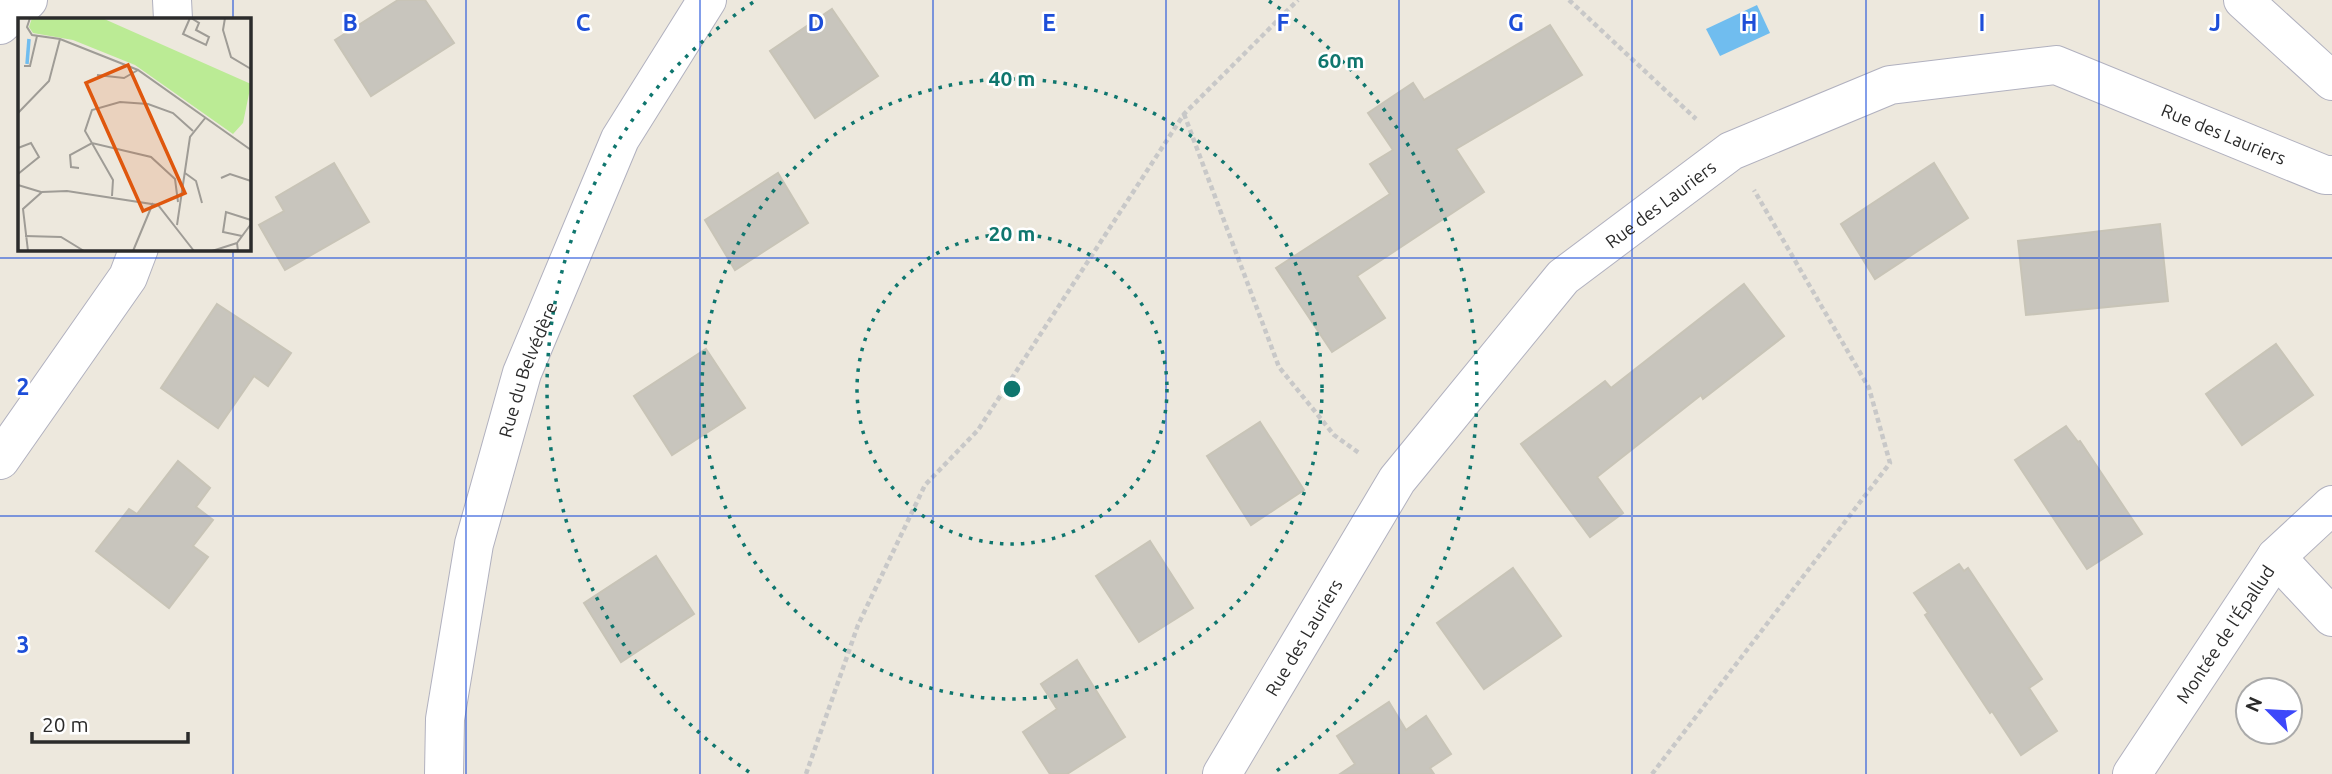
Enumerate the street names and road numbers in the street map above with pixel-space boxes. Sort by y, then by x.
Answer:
street label: Rue des Lauriers [2159,99,2289,168]
street label: Rue des Lauriers [1601,156,1719,252]
street label: Rue du Belvédère [494,299,561,439]
street label: Montée de l'Épallud [2172,561,2278,707]
street label: Rue des Lauriers [1261,575,1346,699]

